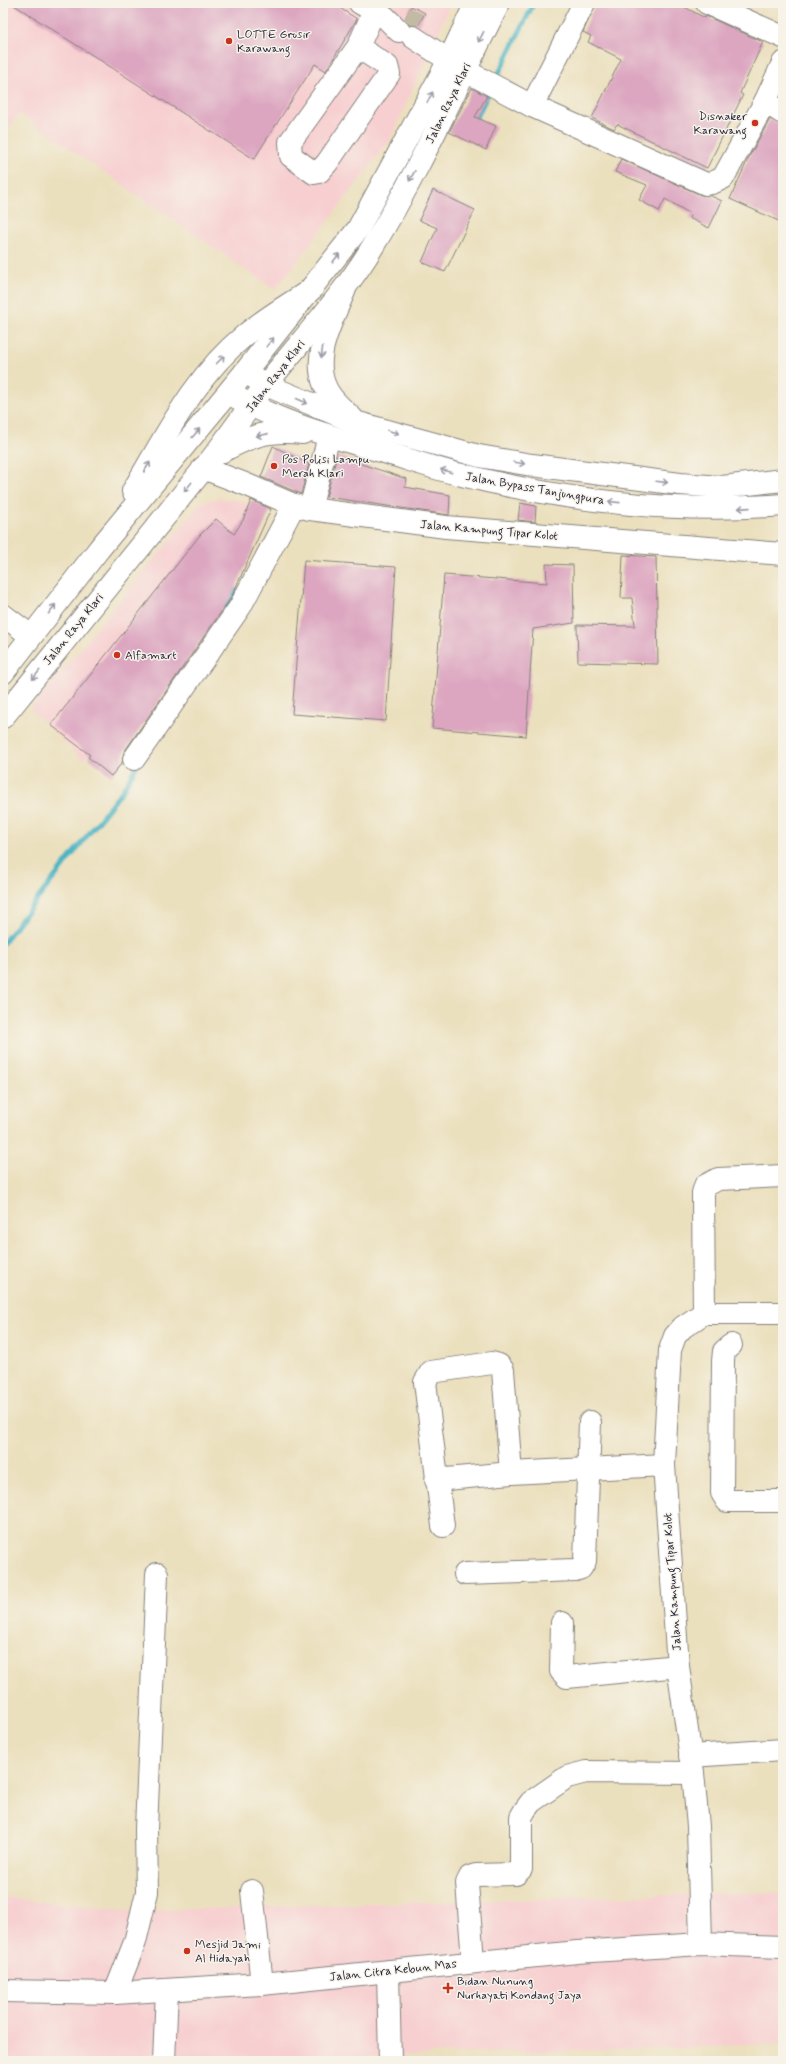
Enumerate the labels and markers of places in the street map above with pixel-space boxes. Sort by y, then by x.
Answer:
place label: LOTTE Grosir Karawang [237,27,310,58]
marker: LOTTE Grosir Karawang [224,36,234,46]
place label: Disnaker Karawang [694,109,747,140]
marker: Disnaker Karawang [750,118,760,128]
place label: Pos Polisi Lampu Merah Klari [282,452,370,482]
marker: Pos Polisi Lampu Merah Klari [269,461,279,471]
place label: Alfamart [125,648,177,664]
marker: Alfamart [112,650,122,660]
place label: Mesjid Jami Al Hidayah [195,1937,261,1967]
marker: Mesjid Jami Al Hidayah [182,1946,192,1956]
place label: Bidan Nunung Nurhayati Kondang Jaya [457,1974,582,2005]
marker: Bidan Nunung Nurhayati Kondang Jaya [442,1982,454,1994]

